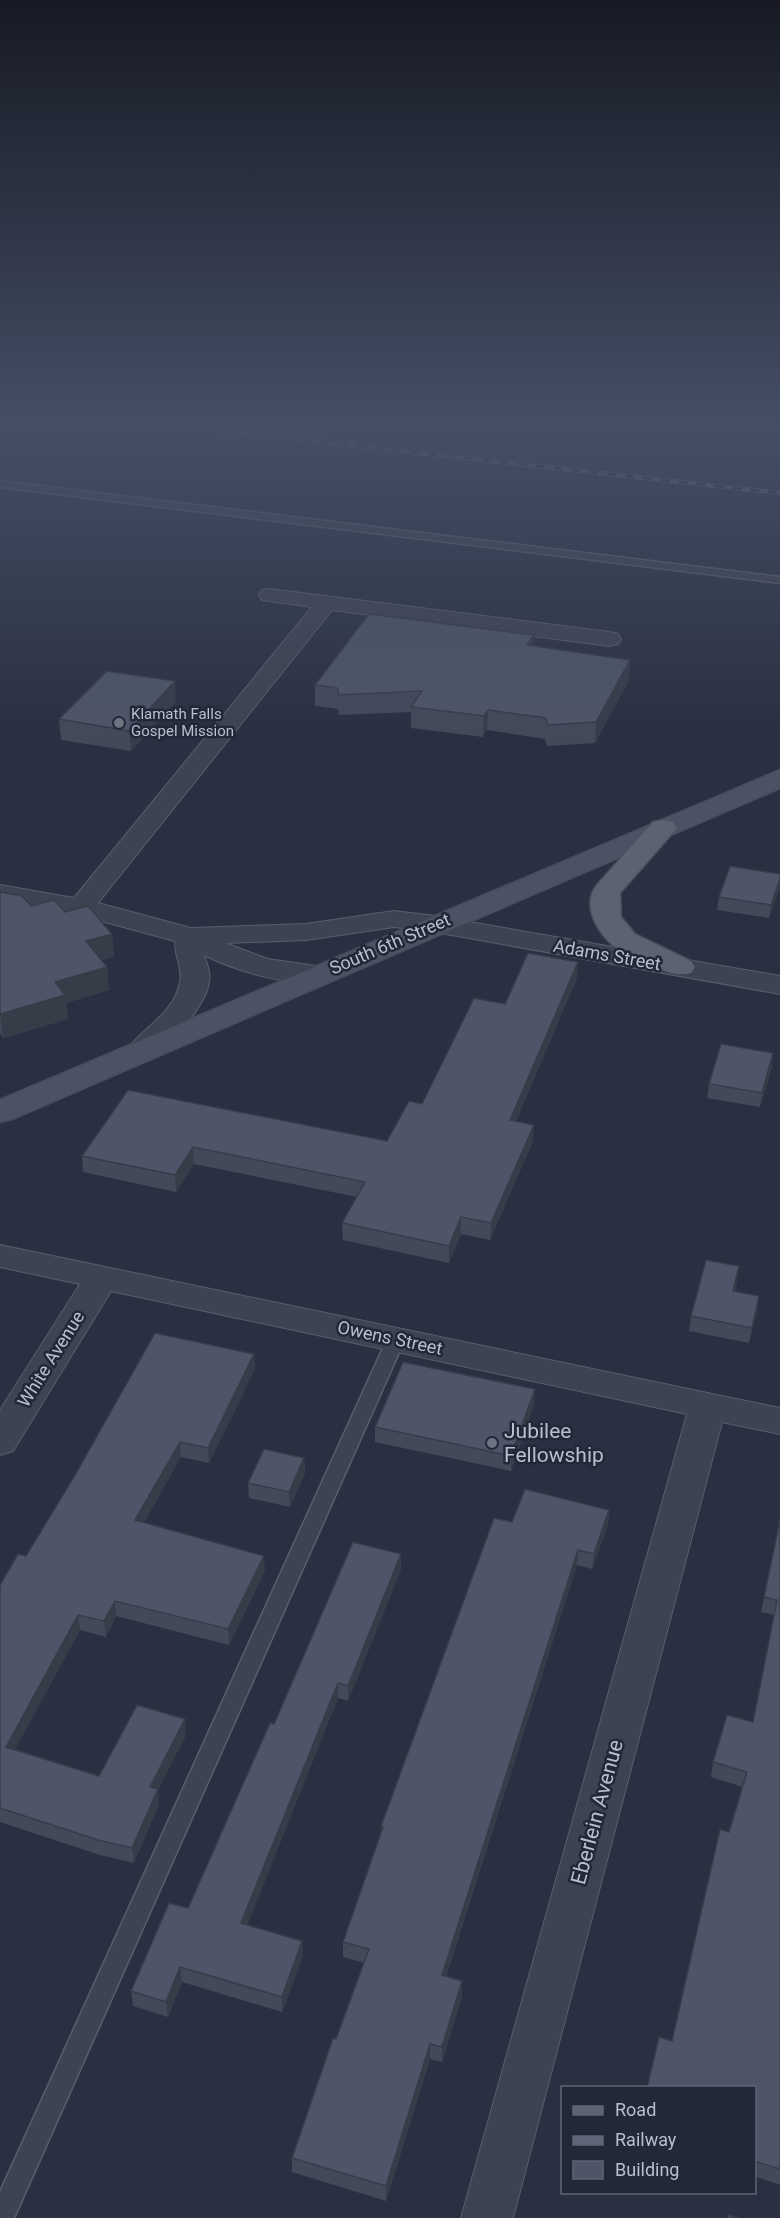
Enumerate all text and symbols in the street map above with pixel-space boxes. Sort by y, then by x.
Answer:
place label: Klamath Falls Gospel Mission [131,705,234,740]
marker: Klamath Falls Gospel Mission [112,716,126,730]
street label: South 6th Street [326,909,453,978]
street label: Adams Street [552,935,663,974]
street label: White Avenue [13,1307,88,1411]
street label: Owens Street [336,1316,445,1359]
place label: Jubilee Fellowship [504,1419,604,1467]
marker: Jubilee Fellowship [485,1436,499,1450]
street label: Eberlein Avenue [566,1737,628,1887]
legend [561,2086,756,2194]
text: Road [615,2099,656,2120]
text: Railway [615,2129,677,2150]
text: Building [615,2159,679,2180]

